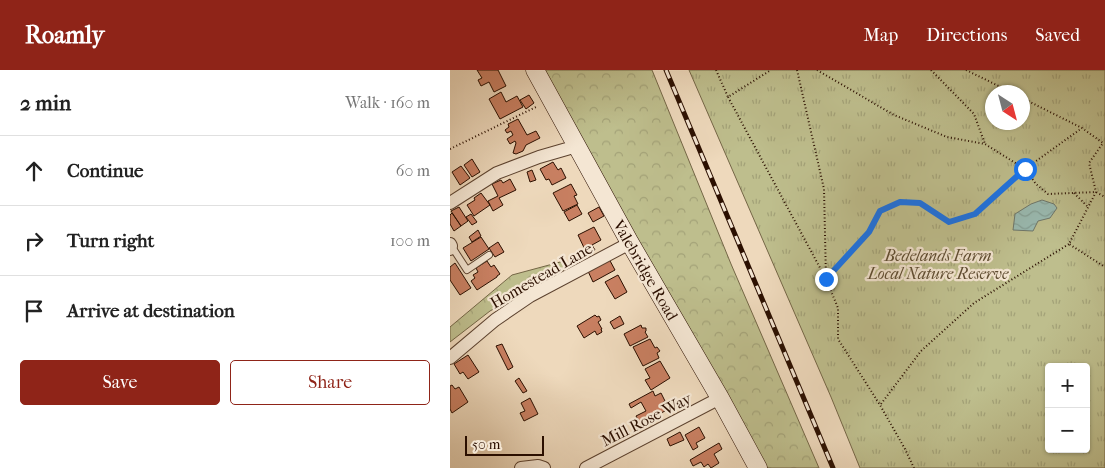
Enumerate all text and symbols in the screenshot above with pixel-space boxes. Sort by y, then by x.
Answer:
text: Roamly [25,21,104,49]
text: Map [864,25,898,46]
text: Directions [926,25,1007,46]
text: Saved [1035,25,1080,46]
north arrow [985,85,1030,130]
text: 2 min [20,91,71,115]
text: Walk · 160 m [345,93,430,112]
icon: ahead [20,157,48,185]
route start [1014,158,1037,181]
text: Continue [67,160,143,182]
text: 60 m [396,161,430,180]
street label: Valebridge Road [609,216,682,324]
icon: right [20,227,48,255]
text: Turn right [67,230,154,252]
text: 100 m [390,231,430,250]
street label: Homestead Lane [487,238,596,312]
park label: Bedelands Farm Local Nature Reserve [867,246,1009,283]
route end [815,268,838,291]
icon: arrive [20,297,48,325]
text: Arrive at destination [67,300,235,322]
button: Save [20,360,220,405]
button: Share [230,360,430,405]
map controls [1045,363,1090,453]
button: + [1045,363,1090,408]
street label: Mill Rose Way [598,388,695,450]
button: − [1045,408,1090,453]
scale bar [465,433,544,456]
text: 50 m [472,436,500,453]

